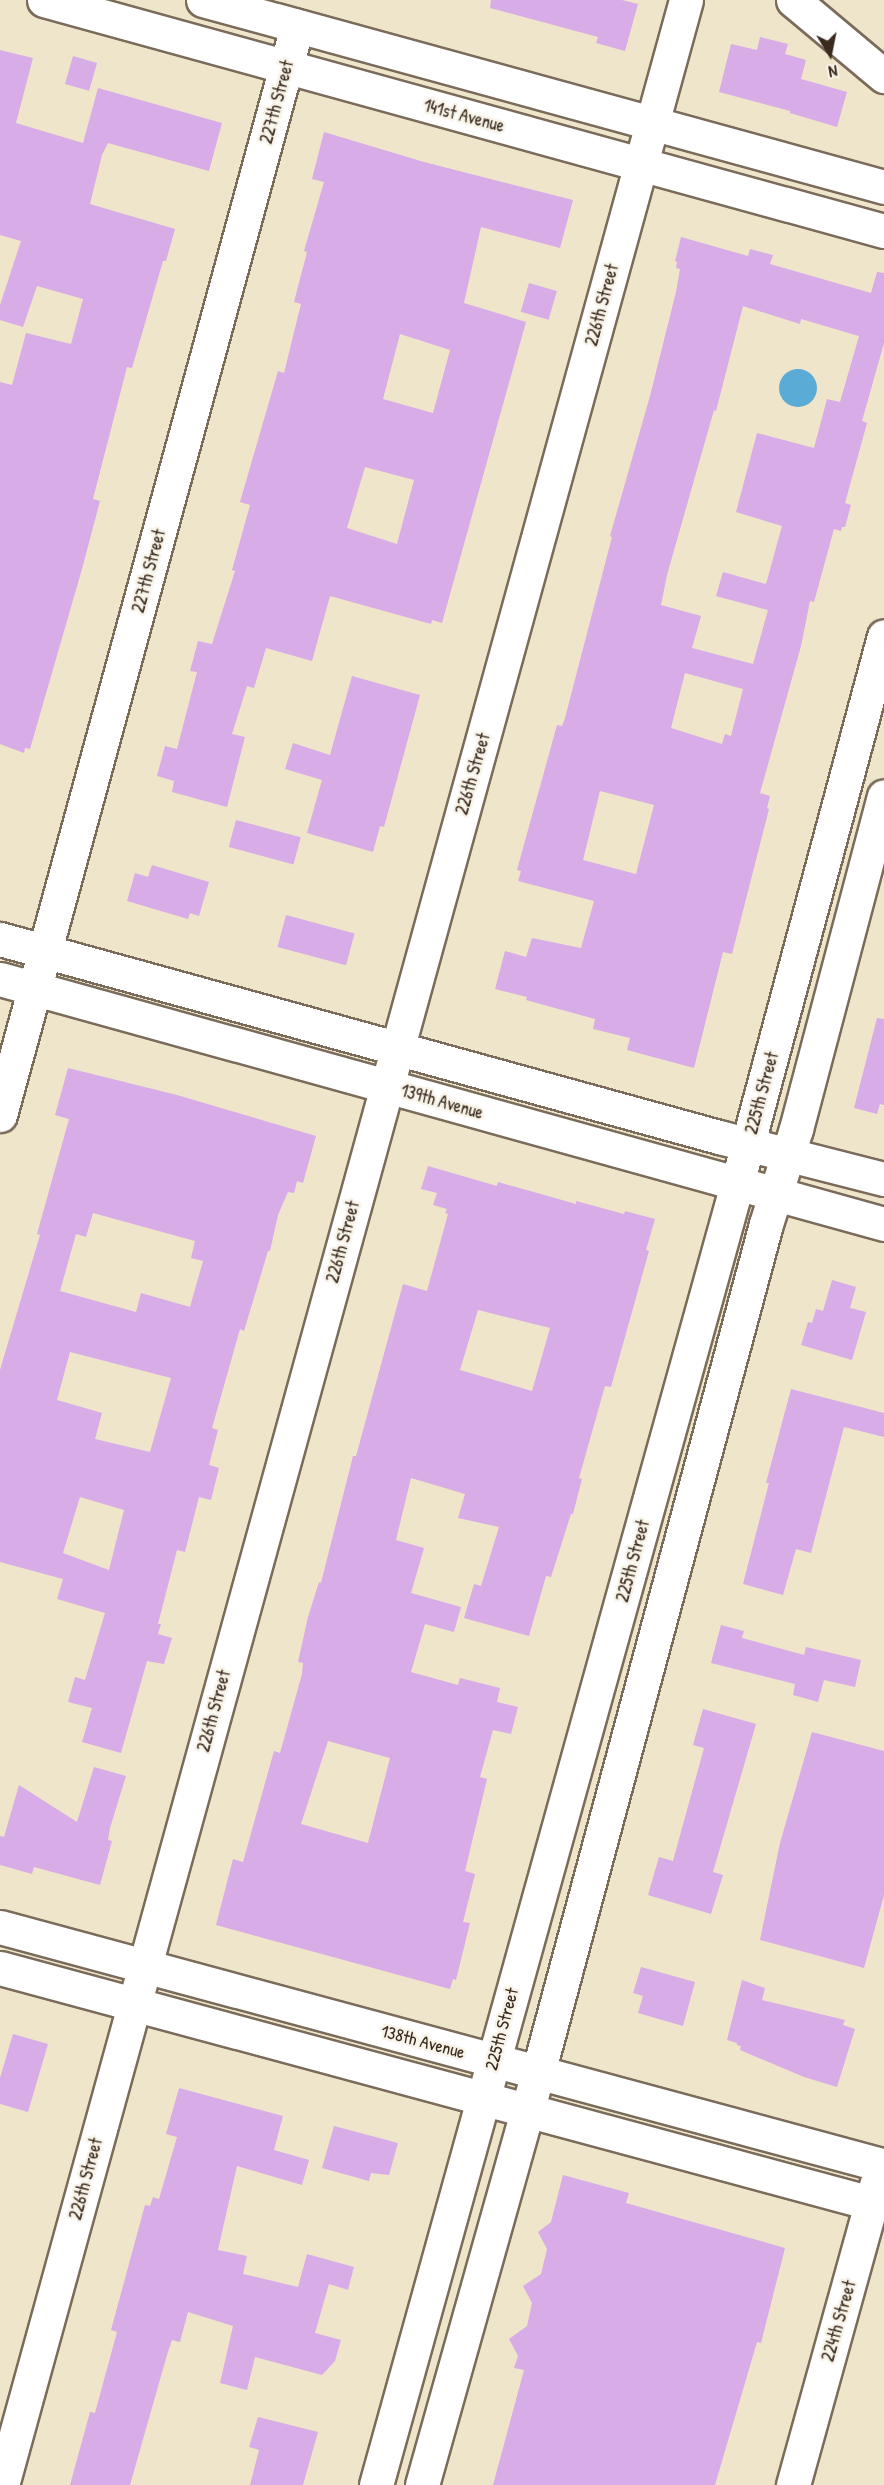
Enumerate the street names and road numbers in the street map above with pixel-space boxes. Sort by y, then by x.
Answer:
street label: 227th Street [255,58,299,146]
street label: 141st Avenue [421,95,507,137]
street label: 226th Street [581,262,623,348]
street label: 227th Street [127,527,171,615]
street label: 226th Street [451,731,495,817]
street label: 225th Street [741,1050,783,1136]
street label: 139th Avenue [398,1080,486,1124]
street label: 226th Street [322,1199,364,1285]
street label: 225th Street [612,1518,654,1604]
street label: 226th Street [193,1668,235,1754]
street label: 225th Street [481,1986,523,2072]
street label: 138th Avenue [379,2020,467,2064]
street label: 226th Street [65,2136,107,2222]
street label: 224th Street [817,2278,861,2364]

